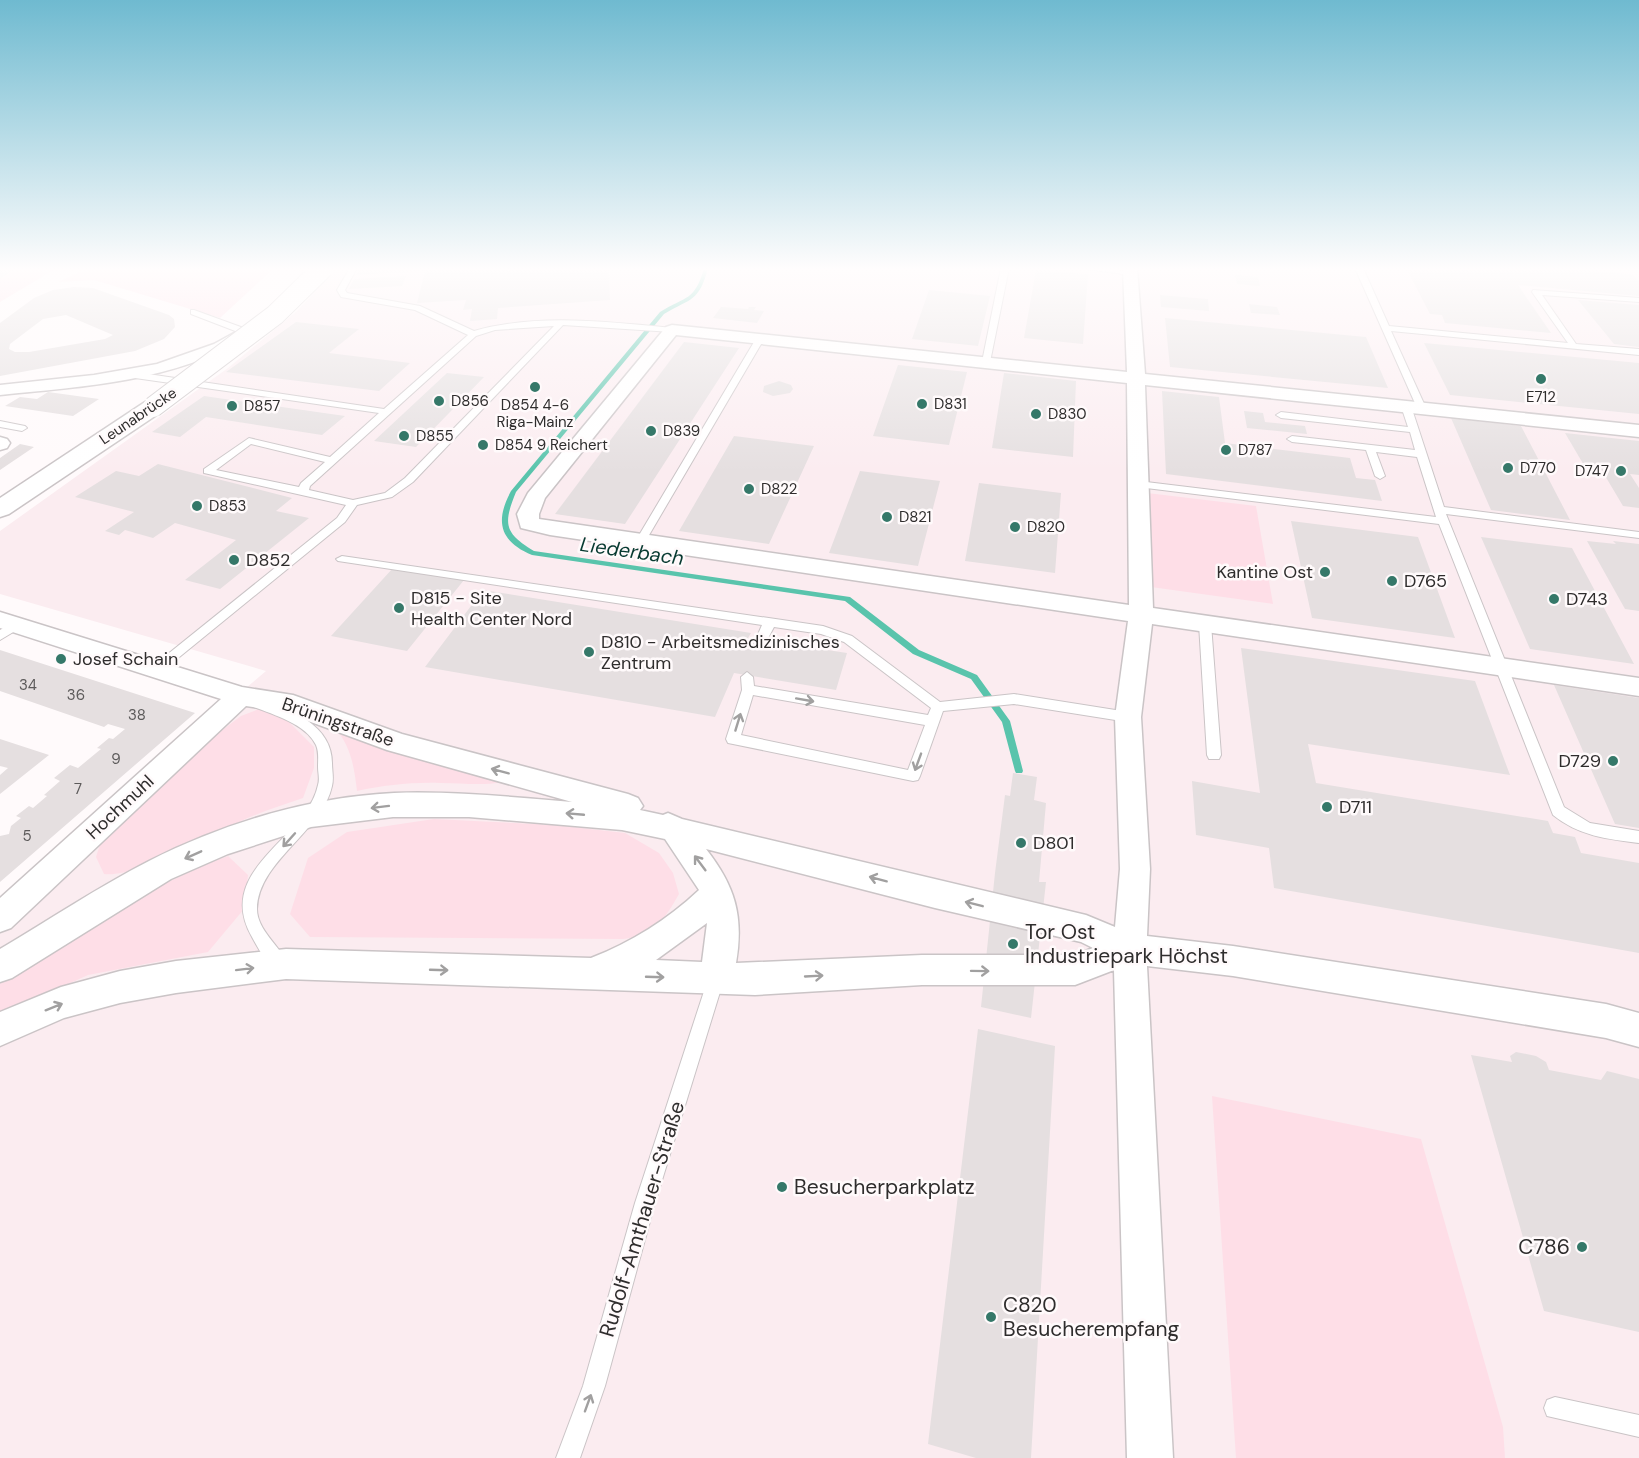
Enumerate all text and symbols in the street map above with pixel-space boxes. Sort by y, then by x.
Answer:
marker: E712 [1534,372,1548,386]
marker: D854 4-6 Riga-Mainz [528,380,542,394]
street label: Leunabrücke [95,383,181,449]
place label: E712 [1526,387,1556,407]
place label: D856 [451,391,489,411]
marker: D856 [432,394,446,408]
place label: D831 [934,394,967,414]
place label: D854 4-6 Riga-Mainz [496,395,574,432]
place label: D857 [244,396,280,416]
marker: D831 [915,397,929,411]
marker: D857 [225,399,239,413]
place label: D830 [1048,404,1087,424]
marker: D830 [1029,407,1043,421]
place label: D839 [663,421,700,441]
marker: D839 [644,424,658,438]
place label: D855 [416,426,454,446]
marker: D855 [397,429,411,443]
place label: D854 9 Reichert [495,435,608,455]
marker: D854 9 Reichert [476,438,490,452]
place label: D787 [1238,440,1272,460]
marker: D787 [1219,443,1233,457]
place label: D770 [1520,458,1556,478]
marker: D770 [1501,461,1515,475]
place label: D747 [1575,461,1609,481]
marker: D747 [1614,464,1628,478]
place label: D822 [761,479,797,499]
marker: D822 [742,482,756,496]
place label: D853 [209,496,246,516]
marker: D853 [190,499,204,513]
place label: D821 [899,507,932,527]
marker: D821 [880,510,894,524]
place label: D820 [1027,517,1065,537]
marker: D820 [1008,520,1022,534]
water label: Liederbach [578,531,686,571]
place label: D852 [246,548,290,572]
marker: D852 [227,553,241,567]
place label: Kantine Ost [1216,560,1313,584]
marker: Kantine Ost [1318,565,1332,579]
place label: D765 [1404,569,1447,593]
marker: D765 [1385,574,1399,588]
place label: D815 - Site Health Center Nord [411,586,572,631]
place label: D743 [1566,587,1608,611]
marker: D743 [1547,592,1561,606]
marker: D815 - Site Health Center Nord [392,601,406,615]
place label: D810 - Arbeitsmedizinisches Zentrum [601,630,840,675]
marker: D810 - Arbeitsmedizinisches Zentrum [582,645,596,659]
place label: Josef Schain [73,647,178,671]
marker: Josef Schain [54,652,68,666]
house number: 34 [19,675,37,695]
house number: 36 [67,685,85,705]
street label: Brüningstraße [279,692,397,752]
one-way arrow [795,695,815,706]
house number: 38 [128,705,146,725]
one-way arrow [733,713,744,732]
house number: 9 [111,749,121,769]
place label: D729 [1559,749,1601,773]
one-way arrow [911,752,922,771]
marker: D729 [1606,754,1620,768]
one-way arrow [491,765,510,776]
street label: Hochmuhl [81,769,159,845]
house number: 7 [74,779,82,799]
place label: D711 [1339,795,1372,819]
marker: D711 [1320,800,1334,814]
one-way arrow [371,801,391,812]
one-way arrow [566,808,585,819]
house number: 5 [22,826,32,846]
place label: D801 [1033,831,1074,855]
one-way arrow [282,832,296,847]
marker: D801 [1014,836,1028,850]
one-way arrow [184,850,202,862]
one-way arrow [694,855,707,871]
one-way arrow [869,873,888,885]
one-way arrow [965,897,984,909]
place label: Tor Ost Industriepark Höchst [1025,918,1228,970]
marker: Tor Ost Industriepark Höchst [1006,937,1020,951]
one-way arrow [234,963,254,974]
one-way arrow [429,964,449,975]
one-way arrow [970,965,990,977]
one-way arrow [803,970,823,981]
one-way arrow [645,971,665,983]
one-way arrow [44,1001,63,1012]
street label: Rudolf-Amthauer-Straße [593,1098,691,1340]
place label: Besucherparkplatz [794,1173,975,1201]
marker: Besucherparkplatz [775,1180,789,1194]
place label: C786 [1518,1233,1570,1261]
marker: C786 [1575,1240,1589,1254]
place label: C820 Besucherempfang [1003,1291,1180,1343]
marker: C820 Besucherempfang [984,1310,998,1324]
one-way arrow [583,1394,594,1413]

